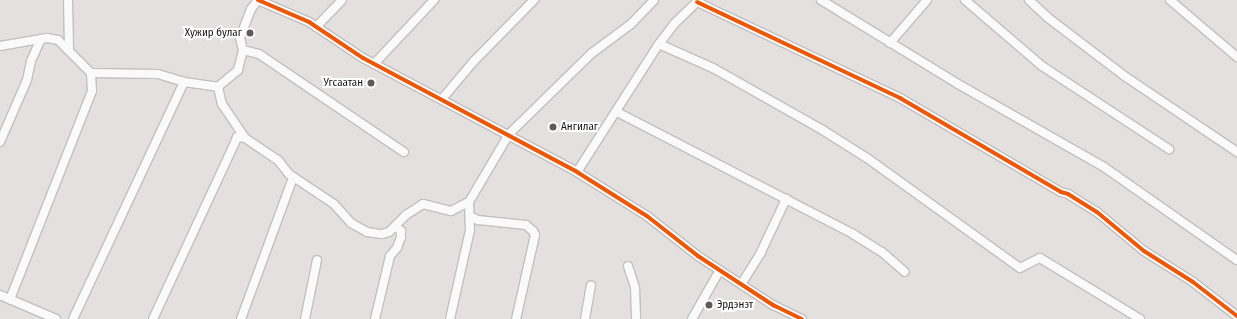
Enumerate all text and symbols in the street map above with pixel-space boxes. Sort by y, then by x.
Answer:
place label: Хужир булаг [185,26,242,40]
marker: Хужир булаг [245,28,255,38]
place label: Угсаатан [324,76,363,90]
marker: Угсаатан [366,78,376,88]
place label: Ангилаг [561,120,598,134]
marker: Ангилаг [548,122,558,132]
place label: Эрдэнэт [717,298,753,312]
marker: Эрдэнэт [704,300,714,310]

